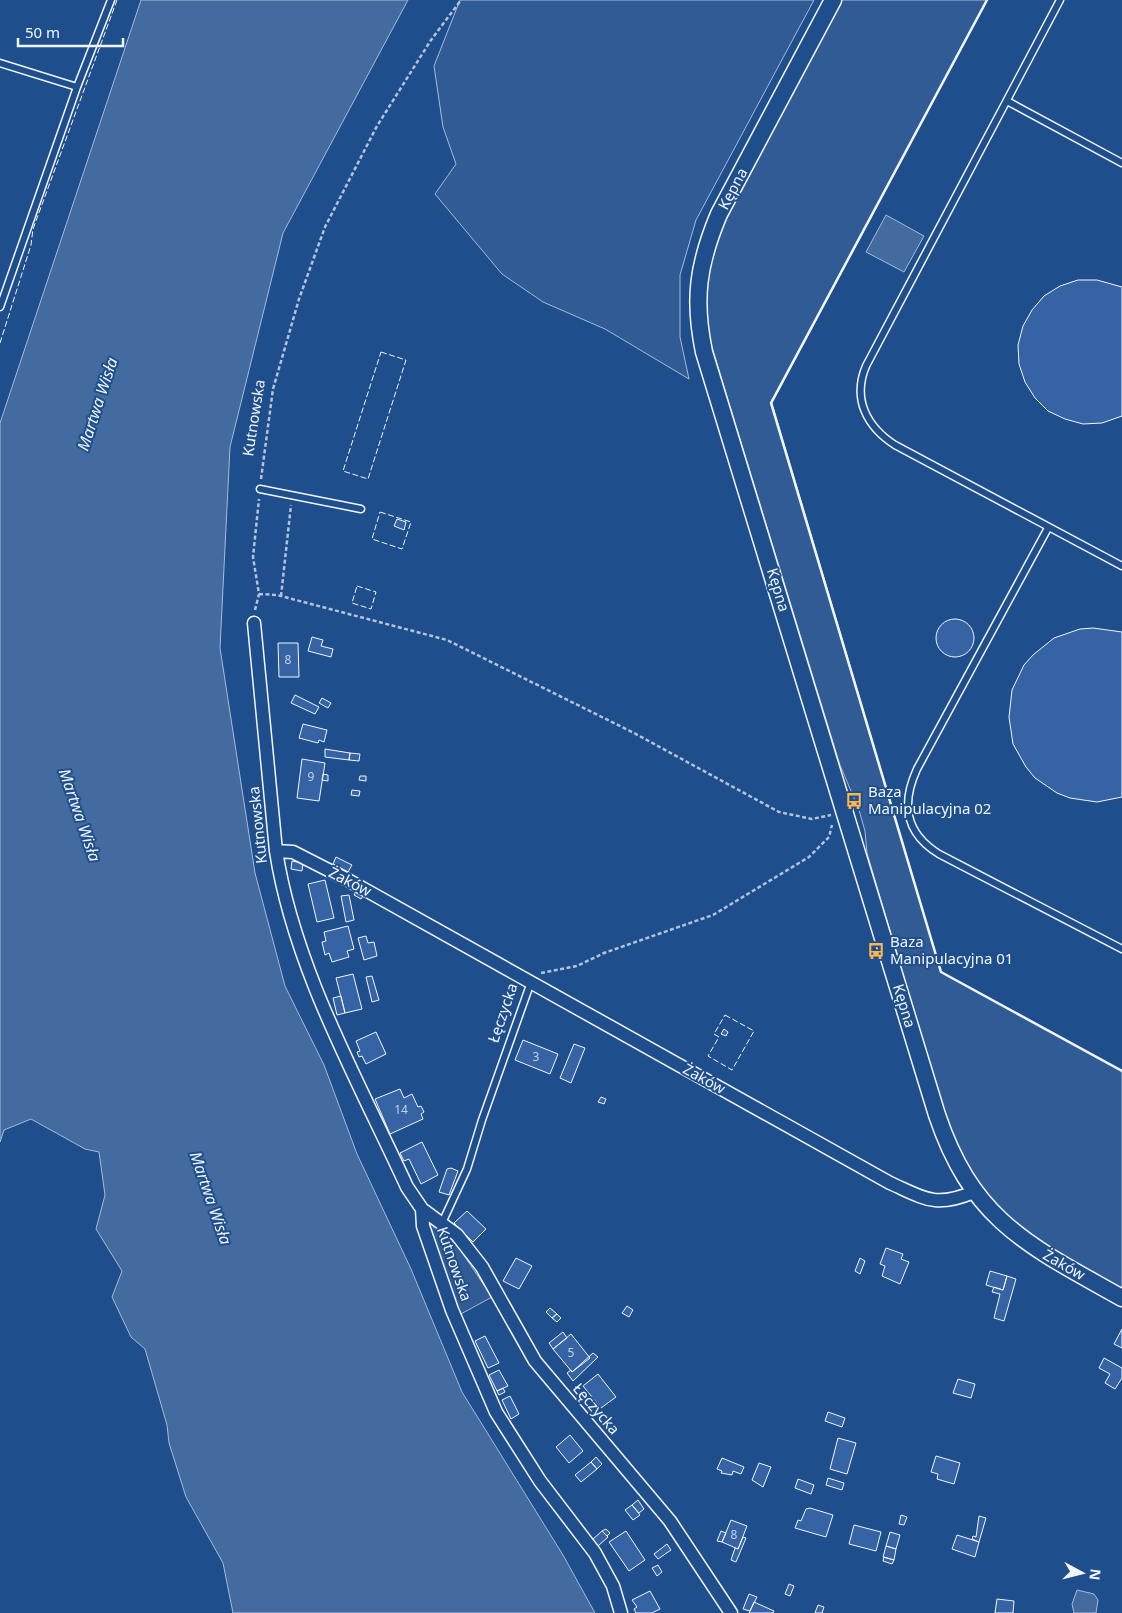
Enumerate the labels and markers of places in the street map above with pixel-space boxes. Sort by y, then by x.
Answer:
place label: Baza Manipulacyjna 02 [868,781,991,818]
bus stop icon: Baza Manipulacyjna 02 [844,791,864,811]
place label: Baza Manipulacyjna 01 [890,931,1013,968]
bus stop icon: Baza Manipulacyjna 01 [866,941,886,961]

